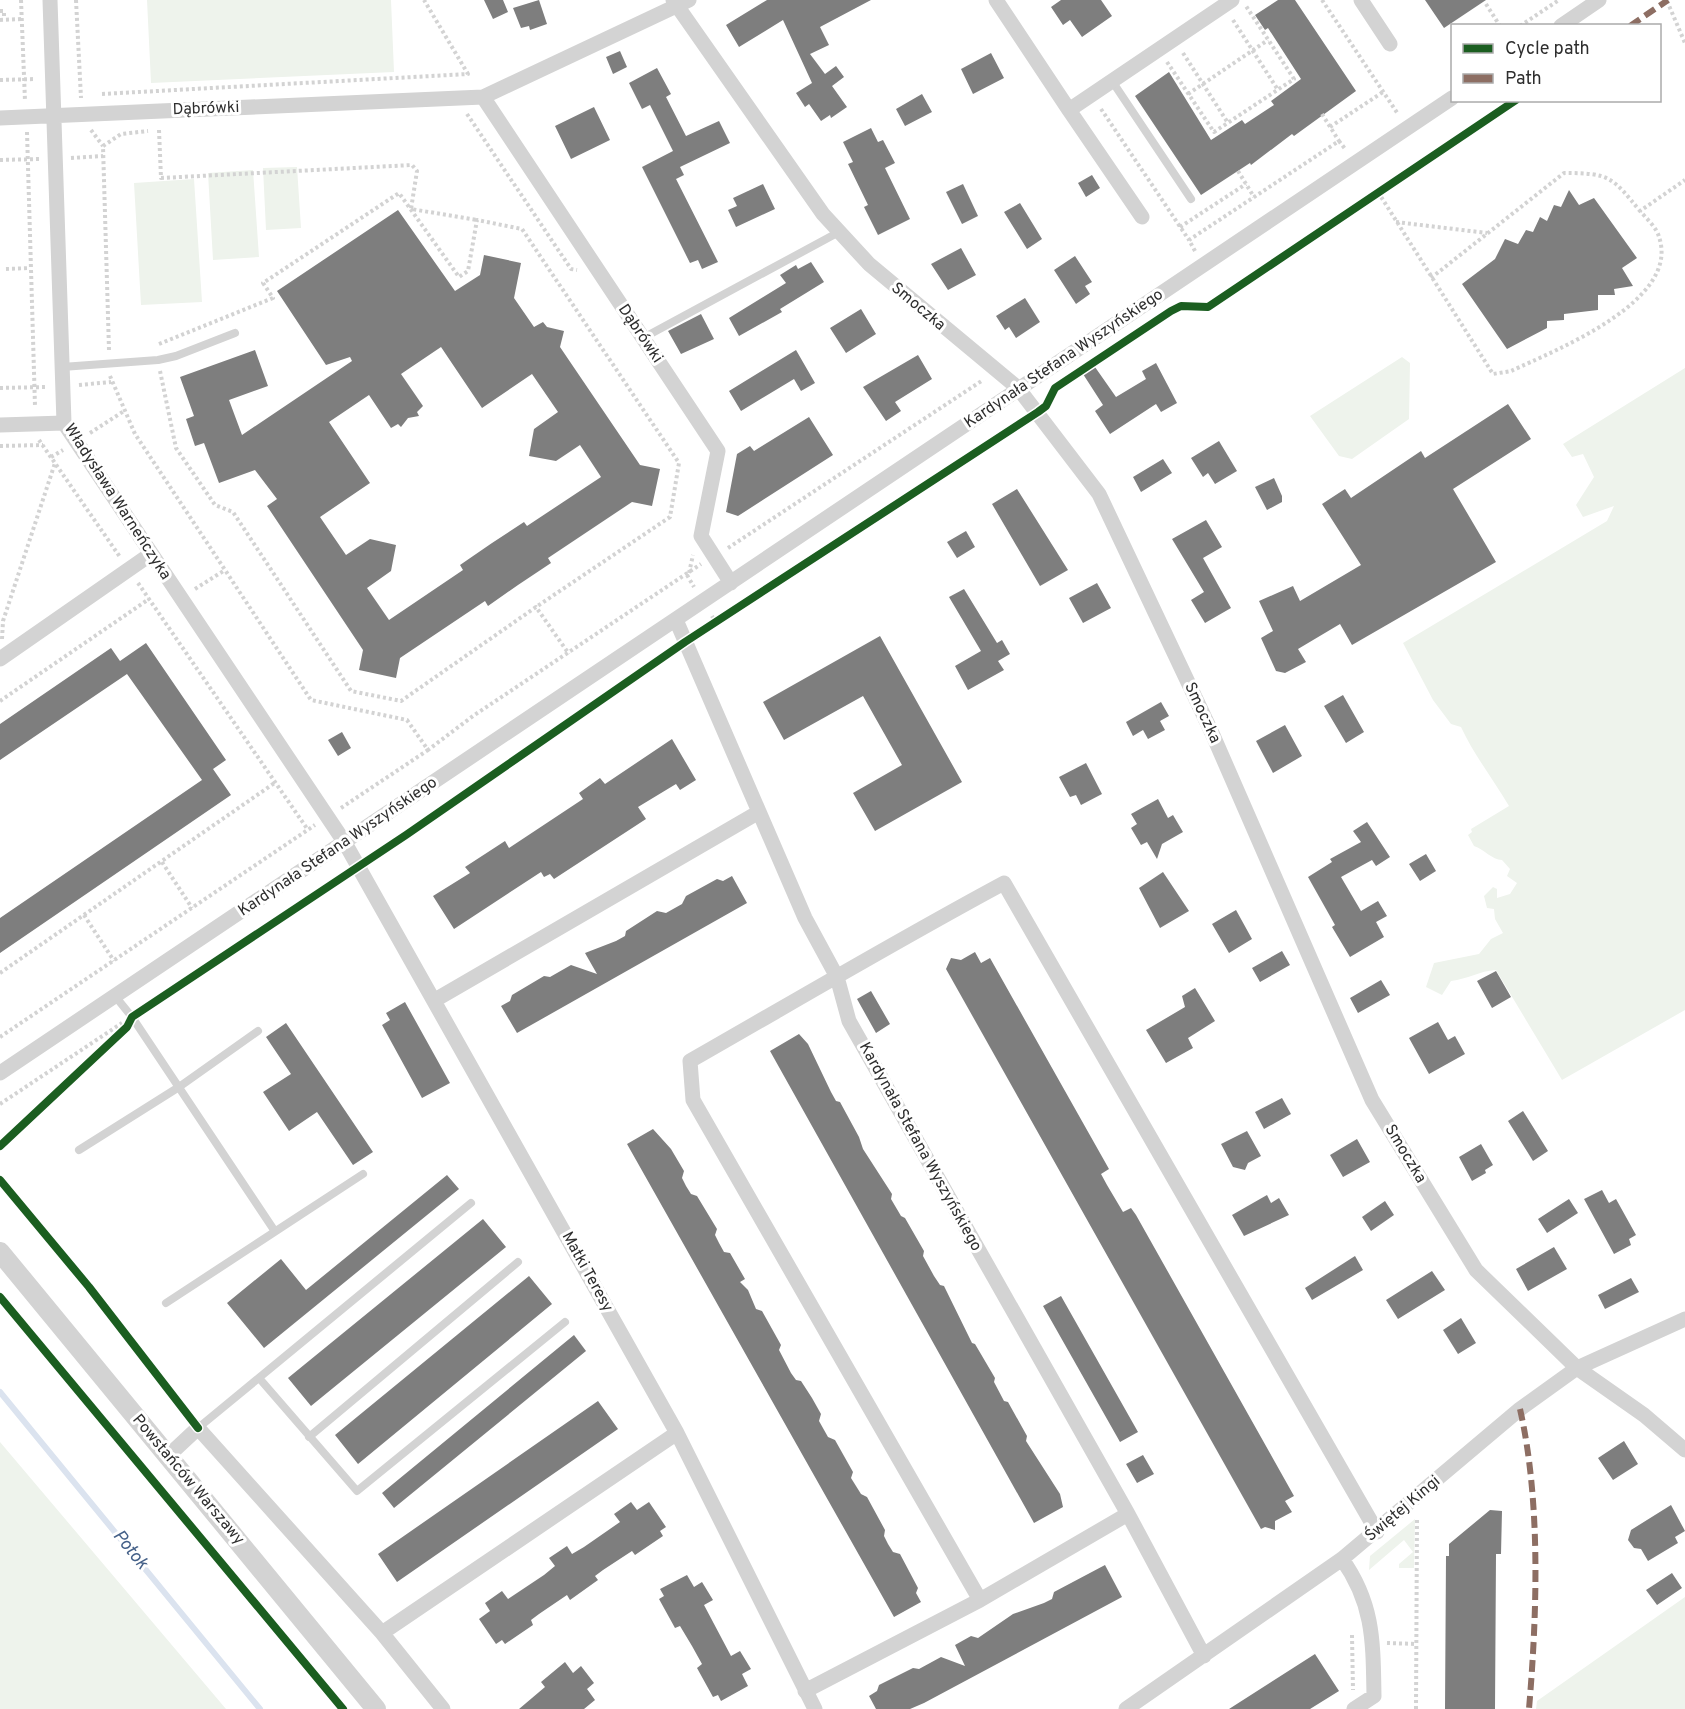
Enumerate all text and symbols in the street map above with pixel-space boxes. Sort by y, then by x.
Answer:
legend [1451,24,1661,102]
text: Cycle path [1505,38,1590,61]
text: Path [1505,68,1542,91]
street label: Dąbrówki [172,98,240,120]
street label: Smoczka [887,278,949,336]
street label: Kardynała Stefana Wyszyńskiego [961,285,1167,433]
street label: Dąbrówki [613,301,667,367]
street label: Władysława Warneńczyka [59,420,175,584]
street label: Smoczka [1179,679,1225,747]
street label: Kardynała Stefana Wyszyńskiego [235,773,441,921]
street label: Kardynała Stefana Wyszyńskiego [854,1039,986,1255]
street label: Smoczka [1380,1121,1430,1187]
street label: Matki Teresy [557,1228,617,1316]
street label: Powstańców Warszawy [128,1411,248,1549]
street label: Świętej Kingi [1360,1470,1445,1546]
water label: Potok [107,1525,154,1575]

